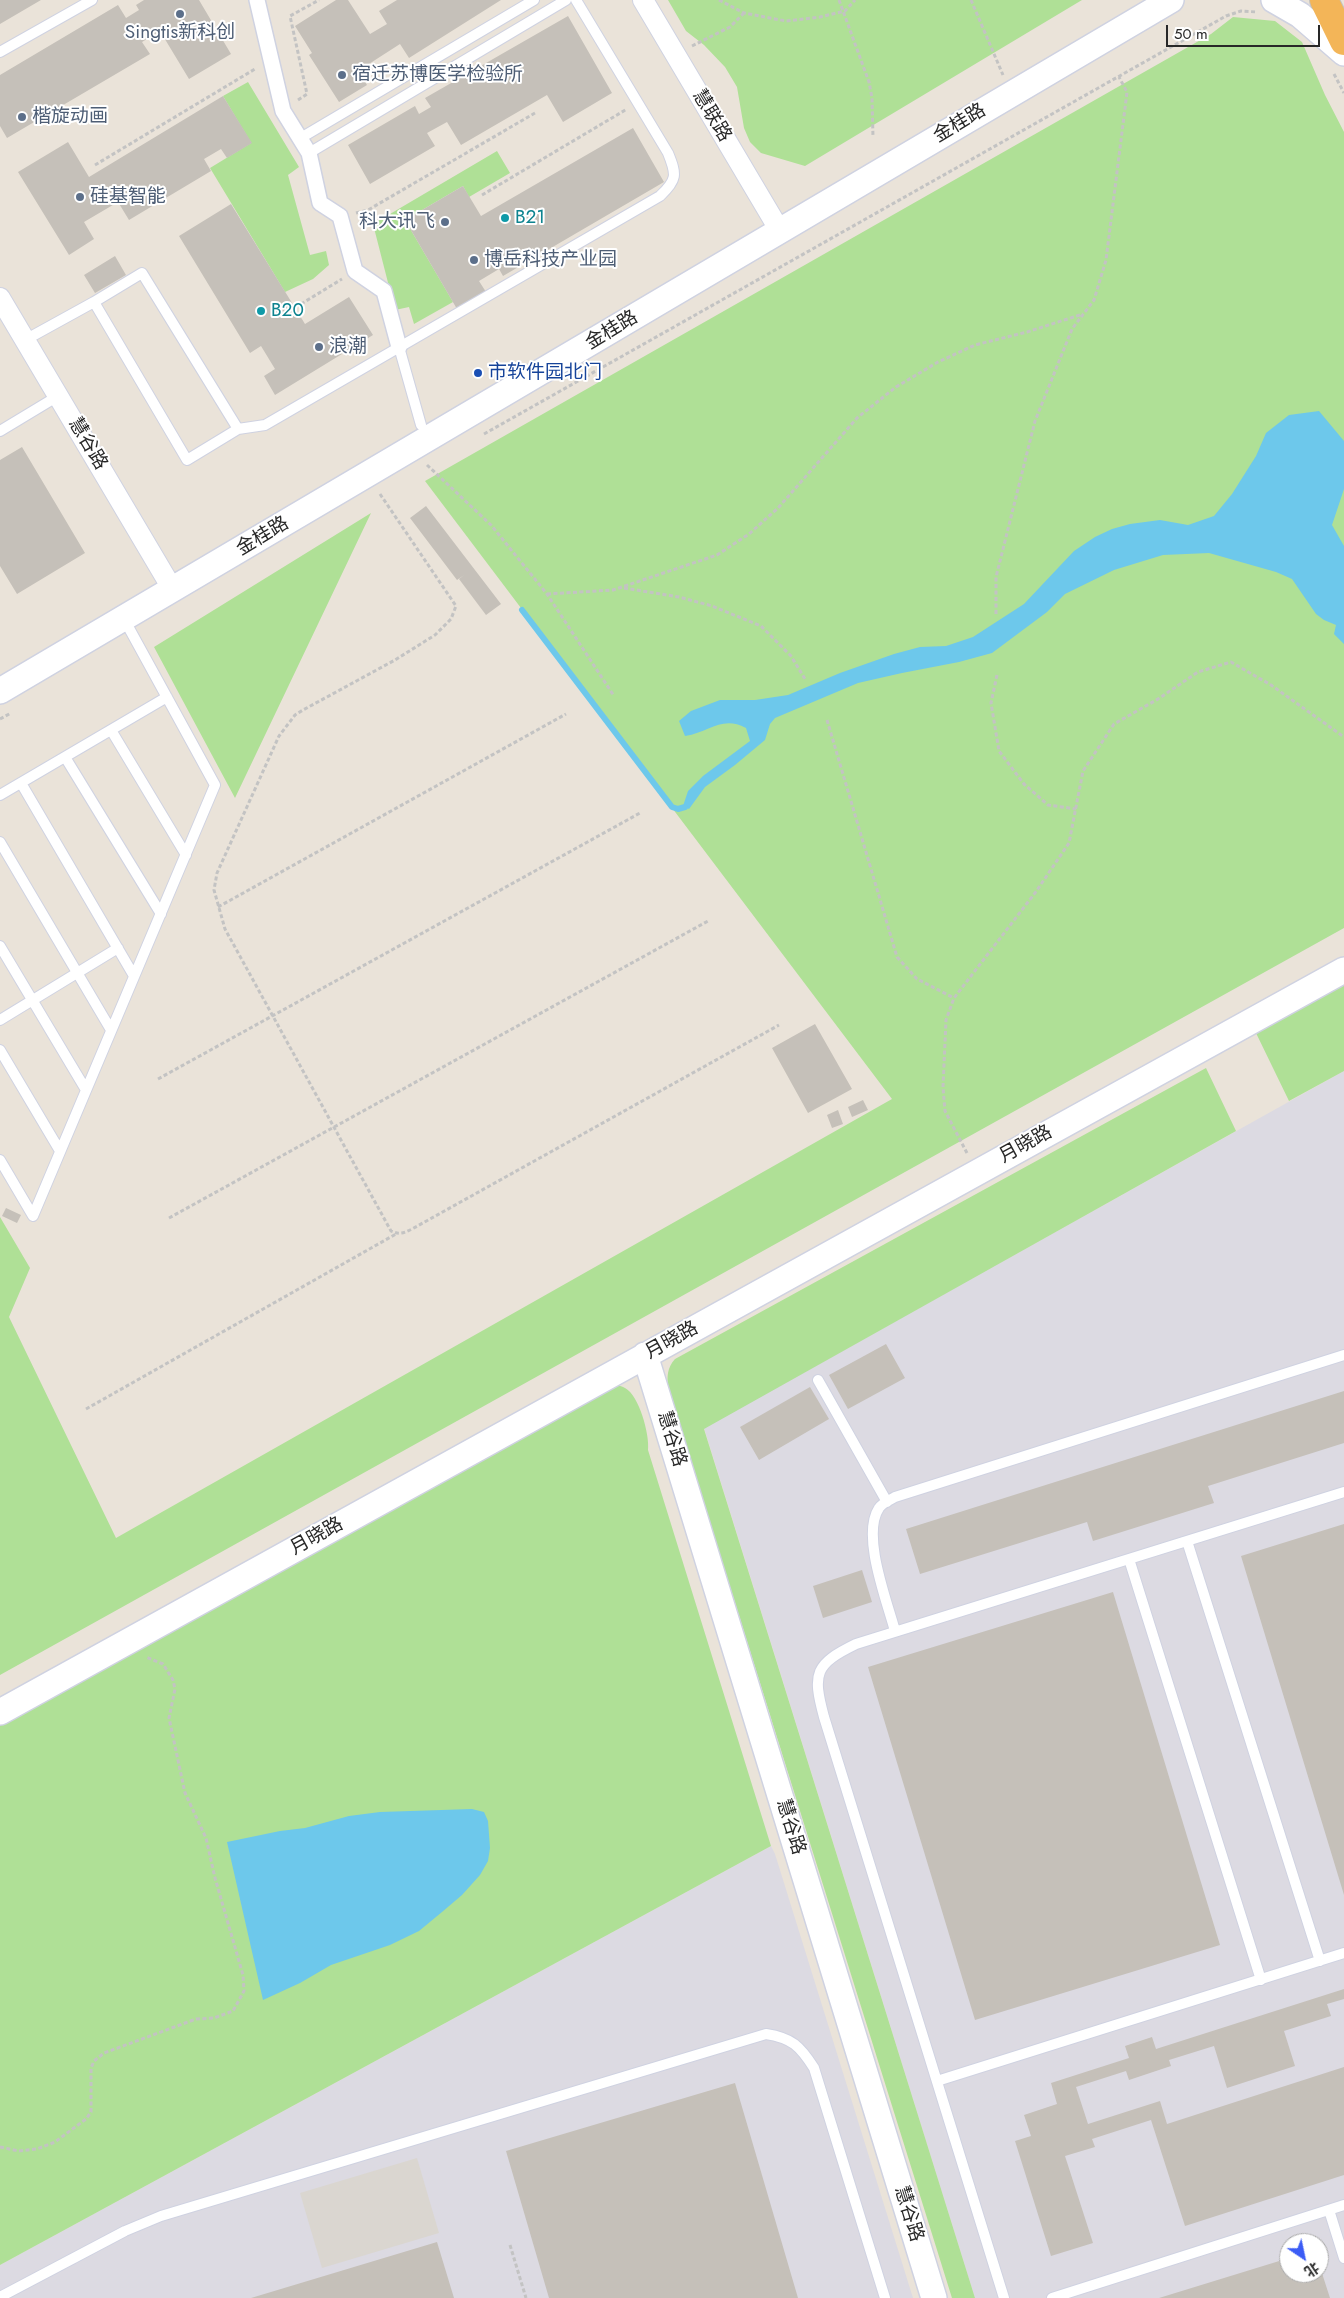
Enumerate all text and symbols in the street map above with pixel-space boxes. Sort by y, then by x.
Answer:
marker: Singtis新科创 [174,8,186,20]
scale bar [1169,15,1323,47]
place label: Singtis新科创 [125,22,235,44]
text: 50 m [1174,23,1208,45]
place label: 宿迁苏博医学检验所 [352,64,523,86]
marker: 宿迁苏博医学检验所 [336,69,348,81]
street label: 慧联路 [687,86,735,146]
street label: 金桂路 [930,100,990,148]
place label: 楷旋动画 [32,106,108,128]
marker: 楷旋动画 [16,111,28,123]
place label: 硅基智能 [90,186,166,208]
marker: 硅基智能 [74,191,86,203]
place label: B21 [515,207,545,229]
place label: 科大讯飞 [359,211,435,233]
marker: B21 [499,212,511,224]
marker: 科大讯飞 [439,216,451,228]
place label: 博岳科技产业园 [484,249,617,271]
marker: 博岳科技产业园 [468,254,480,266]
place label: B20 [271,300,304,322]
marker: B20 [255,305,267,317]
street label: 金桂路 [582,307,642,355]
place label: 浪潮 [329,336,367,358]
marker: 浪潮 [313,341,325,353]
place label: 市软件园北门 [488,362,602,384]
marker: 市软件园北门 [472,367,484,379]
street label: 慧谷路 [63,414,111,474]
street label: 金桂路 [233,513,293,561]
street label: 月晓路 [996,1121,1056,1169]
street label: 月晓路 [642,1317,702,1365]
street label: 慧谷路 [652,1408,690,1470]
street label: 月晓路 [287,1513,347,1561]
street label: 慧谷路 [771,1796,809,1858]
street label: 慧谷路 [889,2183,927,2245]
north arrow [1279,2233,1329,2283]
text: 北 [1300,2257,1323,2282]

